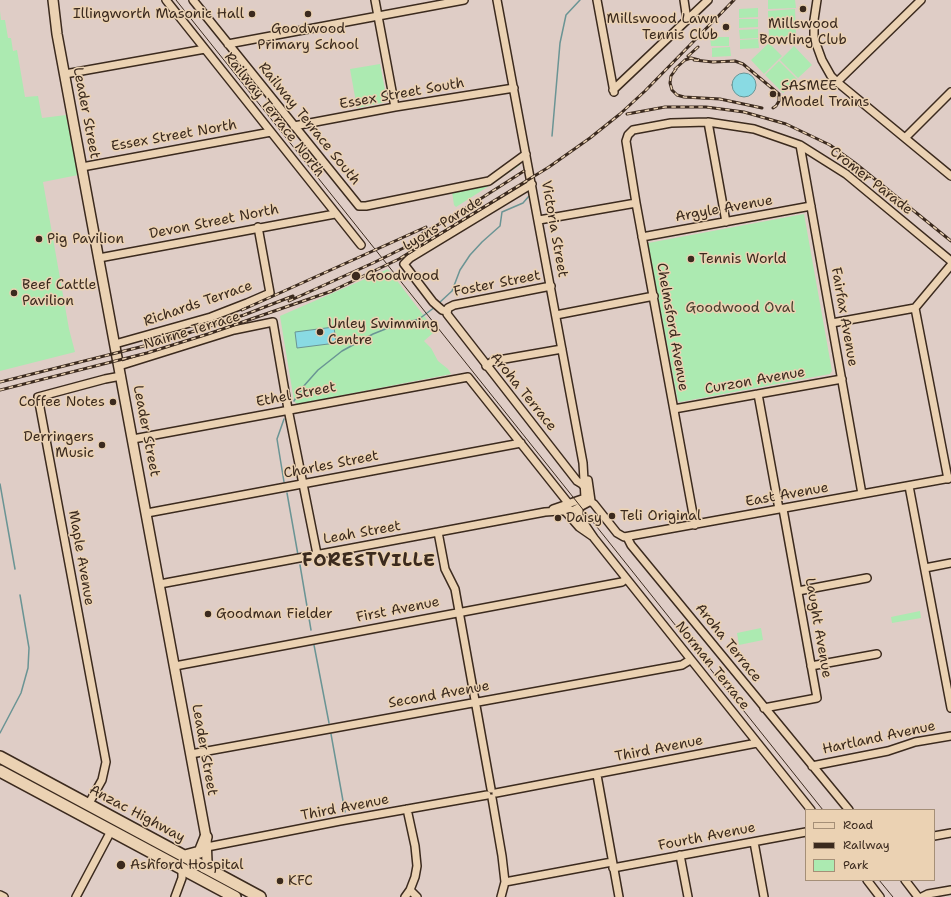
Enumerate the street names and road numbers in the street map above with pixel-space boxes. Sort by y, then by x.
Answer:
street label: Railway Terrace North [220,49,328,181]
street label: Railway Terrace South [254,59,364,189]
street label: Leader Street [69,66,103,160]
street label: Essex Street South [338,75,466,113]
street label: Essex Street North [110,117,238,155]
street label: Cromer Parade [826,143,916,219]
street label: Victoria Street [537,179,571,279]
street label: Argyle Avenue [674,192,774,226]
street label: Lyons Parade [400,193,486,255]
street label: Devon Street North [148,201,280,243]
street label: Chelmsford Avenue [652,262,692,392]
street label: Fairfax Avenue [827,266,861,368]
street label: Foster Street [452,267,542,301]
street label: Richards Terrace [142,278,254,330]
street label: Nairne Terrace [142,308,242,354]
street label: Aroha Terrace [486,349,560,435]
street label: Curzon Avenue [704,364,806,398]
street label: Ethel Street [255,379,337,411]
street label: Leader Street [129,384,163,478]
street label: Charles Street [282,448,380,482]
street label: East Avenue [744,479,830,511]
street label: Maple Avenue [64,509,98,607]
street label: Leah Street [322,518,402,548]
street label: Laught Avenue [801,577,835,679]
street label: First Avenue [355,594,441,626]
street label: Aroha Terrace [691,600,765,686]
street label: Norman Terrace [671,618,753,714]
street label: Second Avenue [387,678,491,712]
street label: Leader Street [188,703,220,797]
street label: Hartland Avenue [821,718,937,758]
street label: Third Avenue [614,732,704,766]
street label: Anzac Highway [86,782,188,846]
street label: Third Avenue [300,791,390,825]
street label: Fourth Avenue [657,819,757,855]

